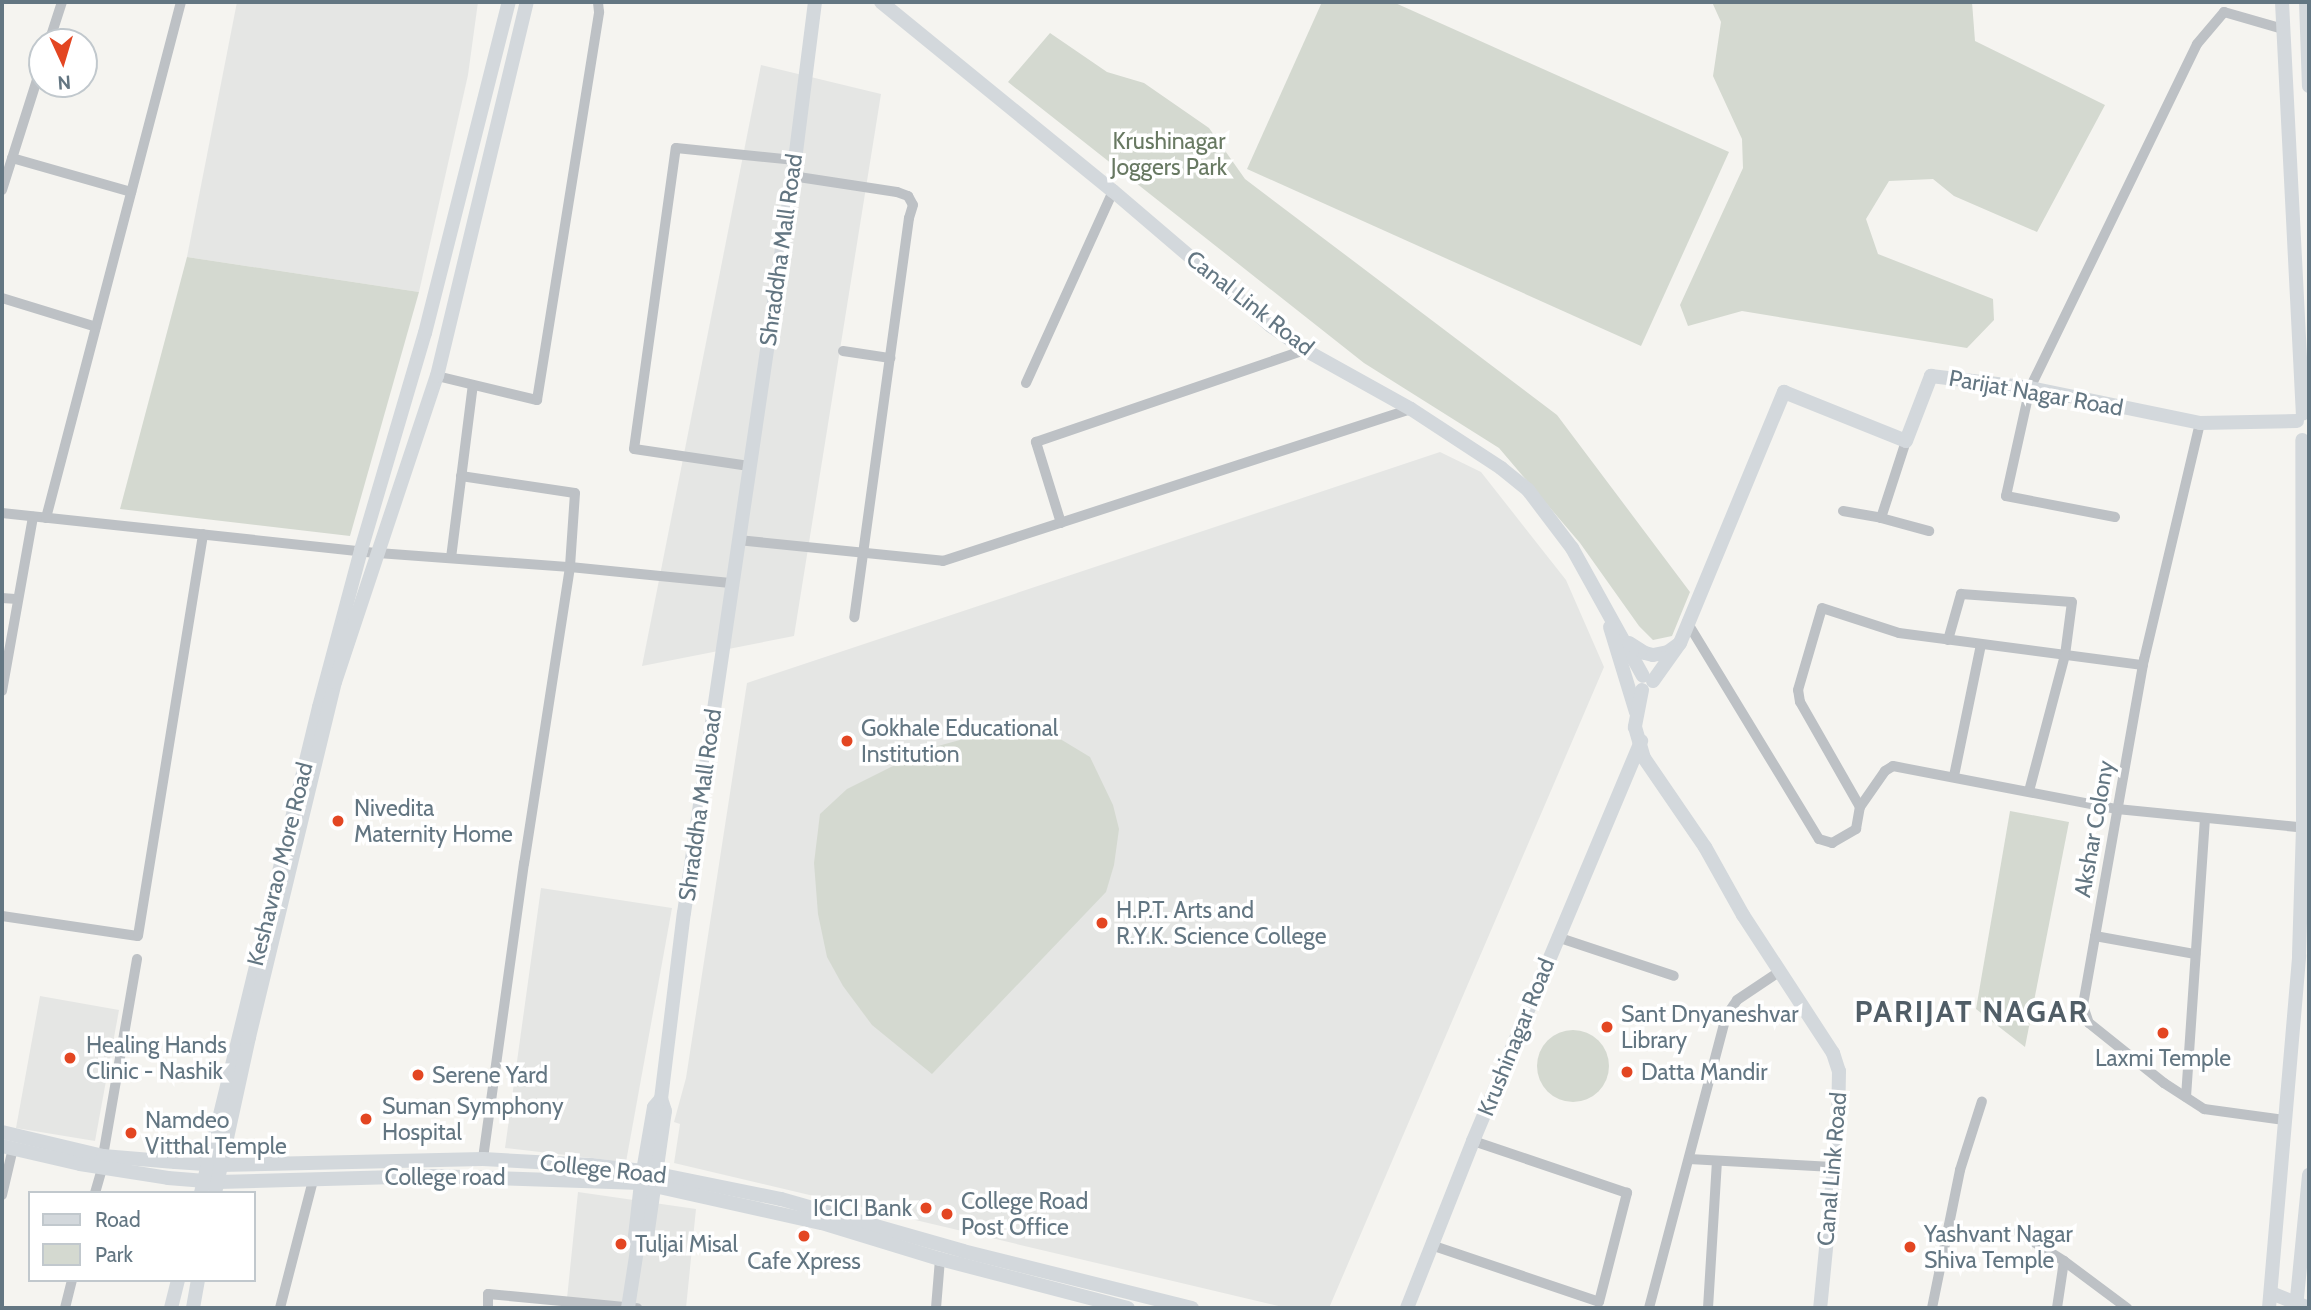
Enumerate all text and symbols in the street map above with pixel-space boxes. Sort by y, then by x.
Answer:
north arrow [28,28,98,98]
text: N [57,71,72,94]
park label: Krushinagar Joggers Park [1111,127,1227,181]
street label: Shraddha Mall Road [754,152,808,348]
street label: Canal Link Road [1181,245,1319,361]
street label: Parijat Nagar Road [1947,364,2125,422]
street label: Shraddha Mall Road [673,707,727,903]
place label: Gokhale Educational Institution [861,714,1058,768]
marker: Gokhale Educational Institution [839,733,855,749]
street label: Akshar Colony [2068,758,2120,900]
street label: Keshavrao More Road [241,759,319,969]
place label: Nivedita Maternity Home [354,794,513,848]
marker: Nivedita Maternity Home [328,811,348,831]
place label: H.P.T. Arts and R.Y.K. Science College [1116,896,1326,950]
marker: H.P.T. Arts and R.Y.K. Science College [1094,915,1110,931]
street label: Krushinagar Road [1472,954,1560,1120]
district label: PARIJAT NAGAR [1856,994,2088,1030]
place label: Sant Dnyaneshvar Library [1621,1000,1798,1054]
marker: Sant Dnyaneshvar Library [1599,1019,1615,1035]
marker: Laxmi Temple [2155,1025,2171,1041]
place label: Healing Hands Clinic - Nashik [86,1031,227,1085]
place label: Laxmi Temple [2095,1044,2231,1072]
marker: Healing Hands Clinic - Nashik [60,1048,80,1068]
place label: Datta Mandir [1641,1058,1767,1086]
place label: Serene Yard [432,1061,548,1089]
marker: Datta Mandir [1619,1064,1635,1080]
marker: Serene Yard [410,1067,426,1083]
street label: Canal Link Road [1812,1091,1852,1247]
place label: Suman Symphony Hospital [382,1092,564,1146]
place label: Namdeo Vitthal Temple [145,1106,287,1160]
marker: Suman Symphony Hospital [356,1109,376,1129]
marker: Namdeo Vitthal Temple [123,1125,139,1141]
street label: College Road [538,1149,668,1189]
street label: College road [385,1163,505,1191]
place label: College Road Post Office [961,1187,1088,1241]
legend [28,1191,256,1282]
place label: ICICI Bank [813,1194,912,1222]
marker: ICICI Bank [918,1200,934,1216]
marker: College Road Post Office [939,1206,955,1222]
text: Road [95,1207,141,1232]
place label: Yashvant Nagar Shiva Temple [1924,1220,2073,1274]
marker: Cafe Xpress [796,1228,812,1244]
place label: Tuljai Misal [635,1230,738,1258]
marker: Tuljai Misal [613,1236,629,1252]
marker: Yashvant Nagar Shiva Temple [1902,1239,1918,1255]
text: Park [95,1242,133,1267]
place label: Cafe Xpress [747,1247,861,1275]

